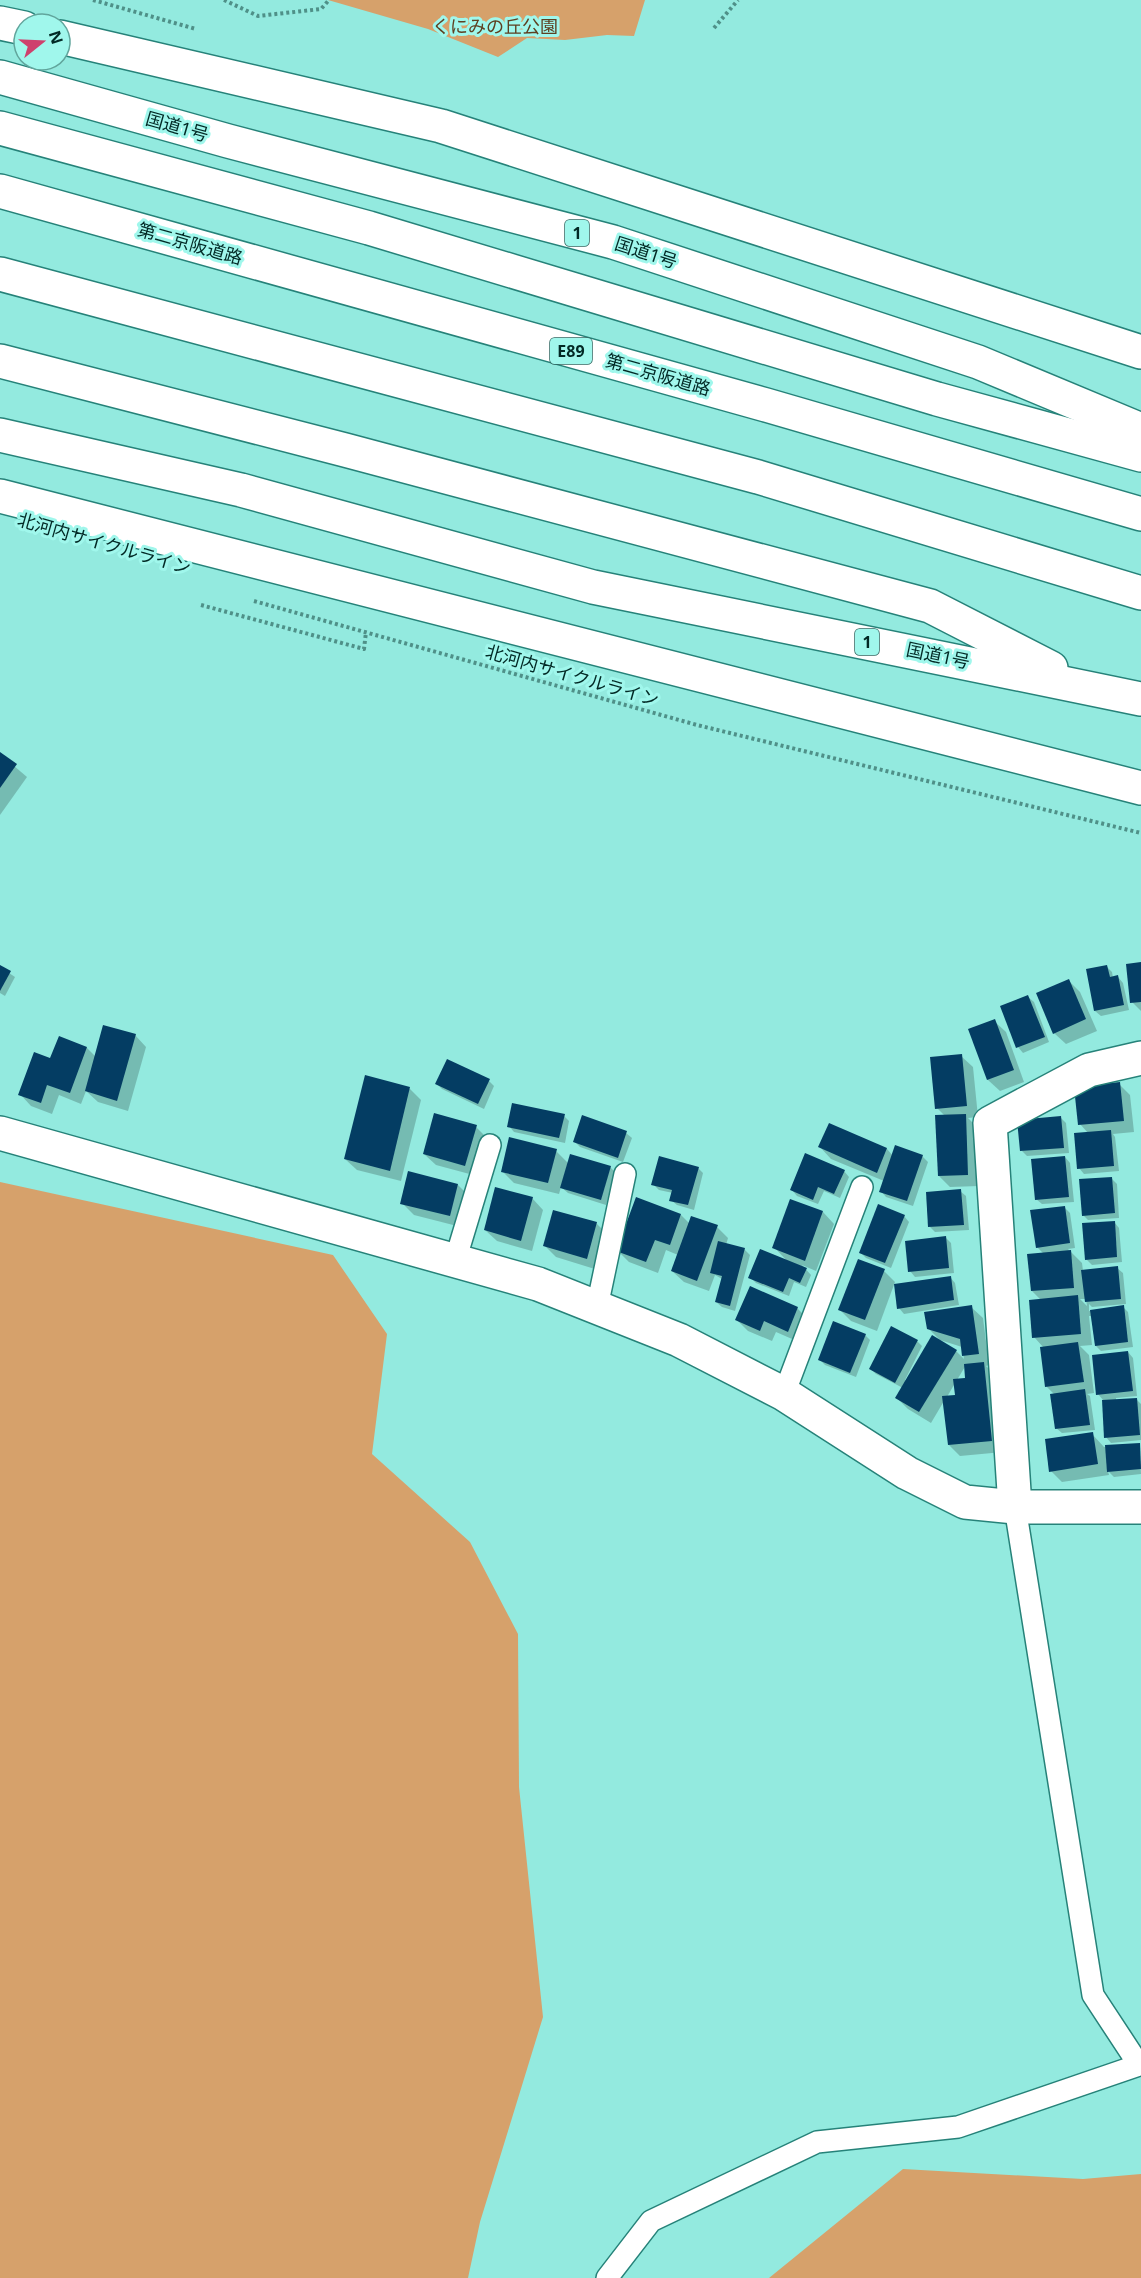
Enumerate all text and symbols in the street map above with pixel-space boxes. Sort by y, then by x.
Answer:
north arrow [12,12,72,72]
park label: くにみの丘公園 [432,14,558,38]
text: N [44,28,69,47]
street label: 国道1号 [143,106,211,146]
street label: 第二京阪道路 [135,217,245,269]
road number: 1 [565,220,589,246]
street label: 国道1号 [612,231,681,273]
road number: E89 [550,338,592,364]
street label: 第二京阪道路 [603,348,713,400]
street label: 北河内サイクルライン [15,507,194,579]
road number: 1 [855,629,879,655]
street label: 国道1号 [904,637,972,673]
street label: 北河内サイクルライン [483,639,662,711]

